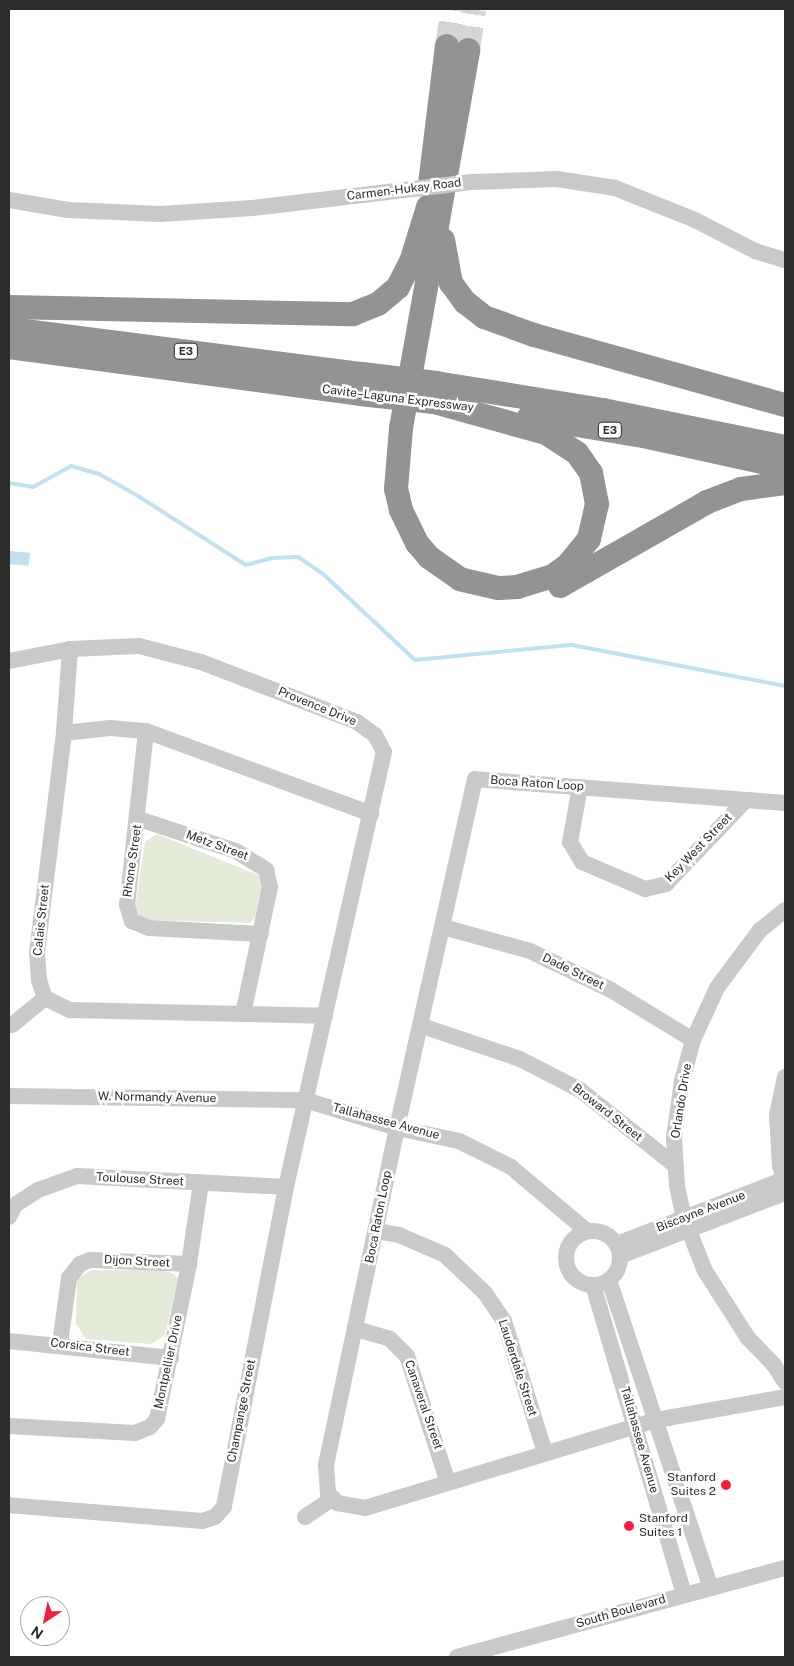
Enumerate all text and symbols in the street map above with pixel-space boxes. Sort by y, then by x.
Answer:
street label: Carmen-Hukay Road [346,176,462,204]
road number: E3 [174,342,198,360]
street label: Cavite–Laguna Expressway [321,383,475,415]
road number: E3 [598,422,622,438]
street label: Provence Drive [276,685,358,729]
street label: Boca Raton Loop [490,774,584,794]
street label: Key West Street [663,811,735,885]
street label: Rhone Street [121,824,145,898]
street label: Metz Street [184,828,250,864]
street label: Calais Street [31,883,53,957]
street label: Dade Street [540,951,606,993]
street label: Orlando Drive [669,1062,695,1140]
street label: Broward Street [569,1081,645,1145]
street label: W. Normandy Avenue [98,1090,216,1106]
street label: Tallahassee Avenue [331,1101,441,1143]
street label: Boca Raton Loop [363,1170,395,1264]
street label: Toulouse Street [96,1171,184,1189]
street label: Biscayne Avenue [654,1188,748,1236]
street label: Dijon Street [104,1253,170,1271]
street label: Montpellier Drive [152,1314,186,1410]
street label: Lauderdale Street [495,1318,539,1418]
street label: Corsica Street [50,1336,130,1360]
street label: Champange Street [225,1358,259,1464]
street label: Canaveral Street [401,1358,445,1452]
street label: Tallahassee Avenue [617,1385,661,1495]
place label: Stanford Suites 2 [667,1471,716,1499]
marker: Stanford Suites 2 [720,1479,732,1491]
place label: Stanford Suites 1 [639,1512,688,1540]
marker: Stanford Suites 1 [623,1520,635,1532]
street label: South Boulevard [575,1592,667,1632]
north arrow [20,1596,70,1646]
text: N [28,1623,46,1642]

